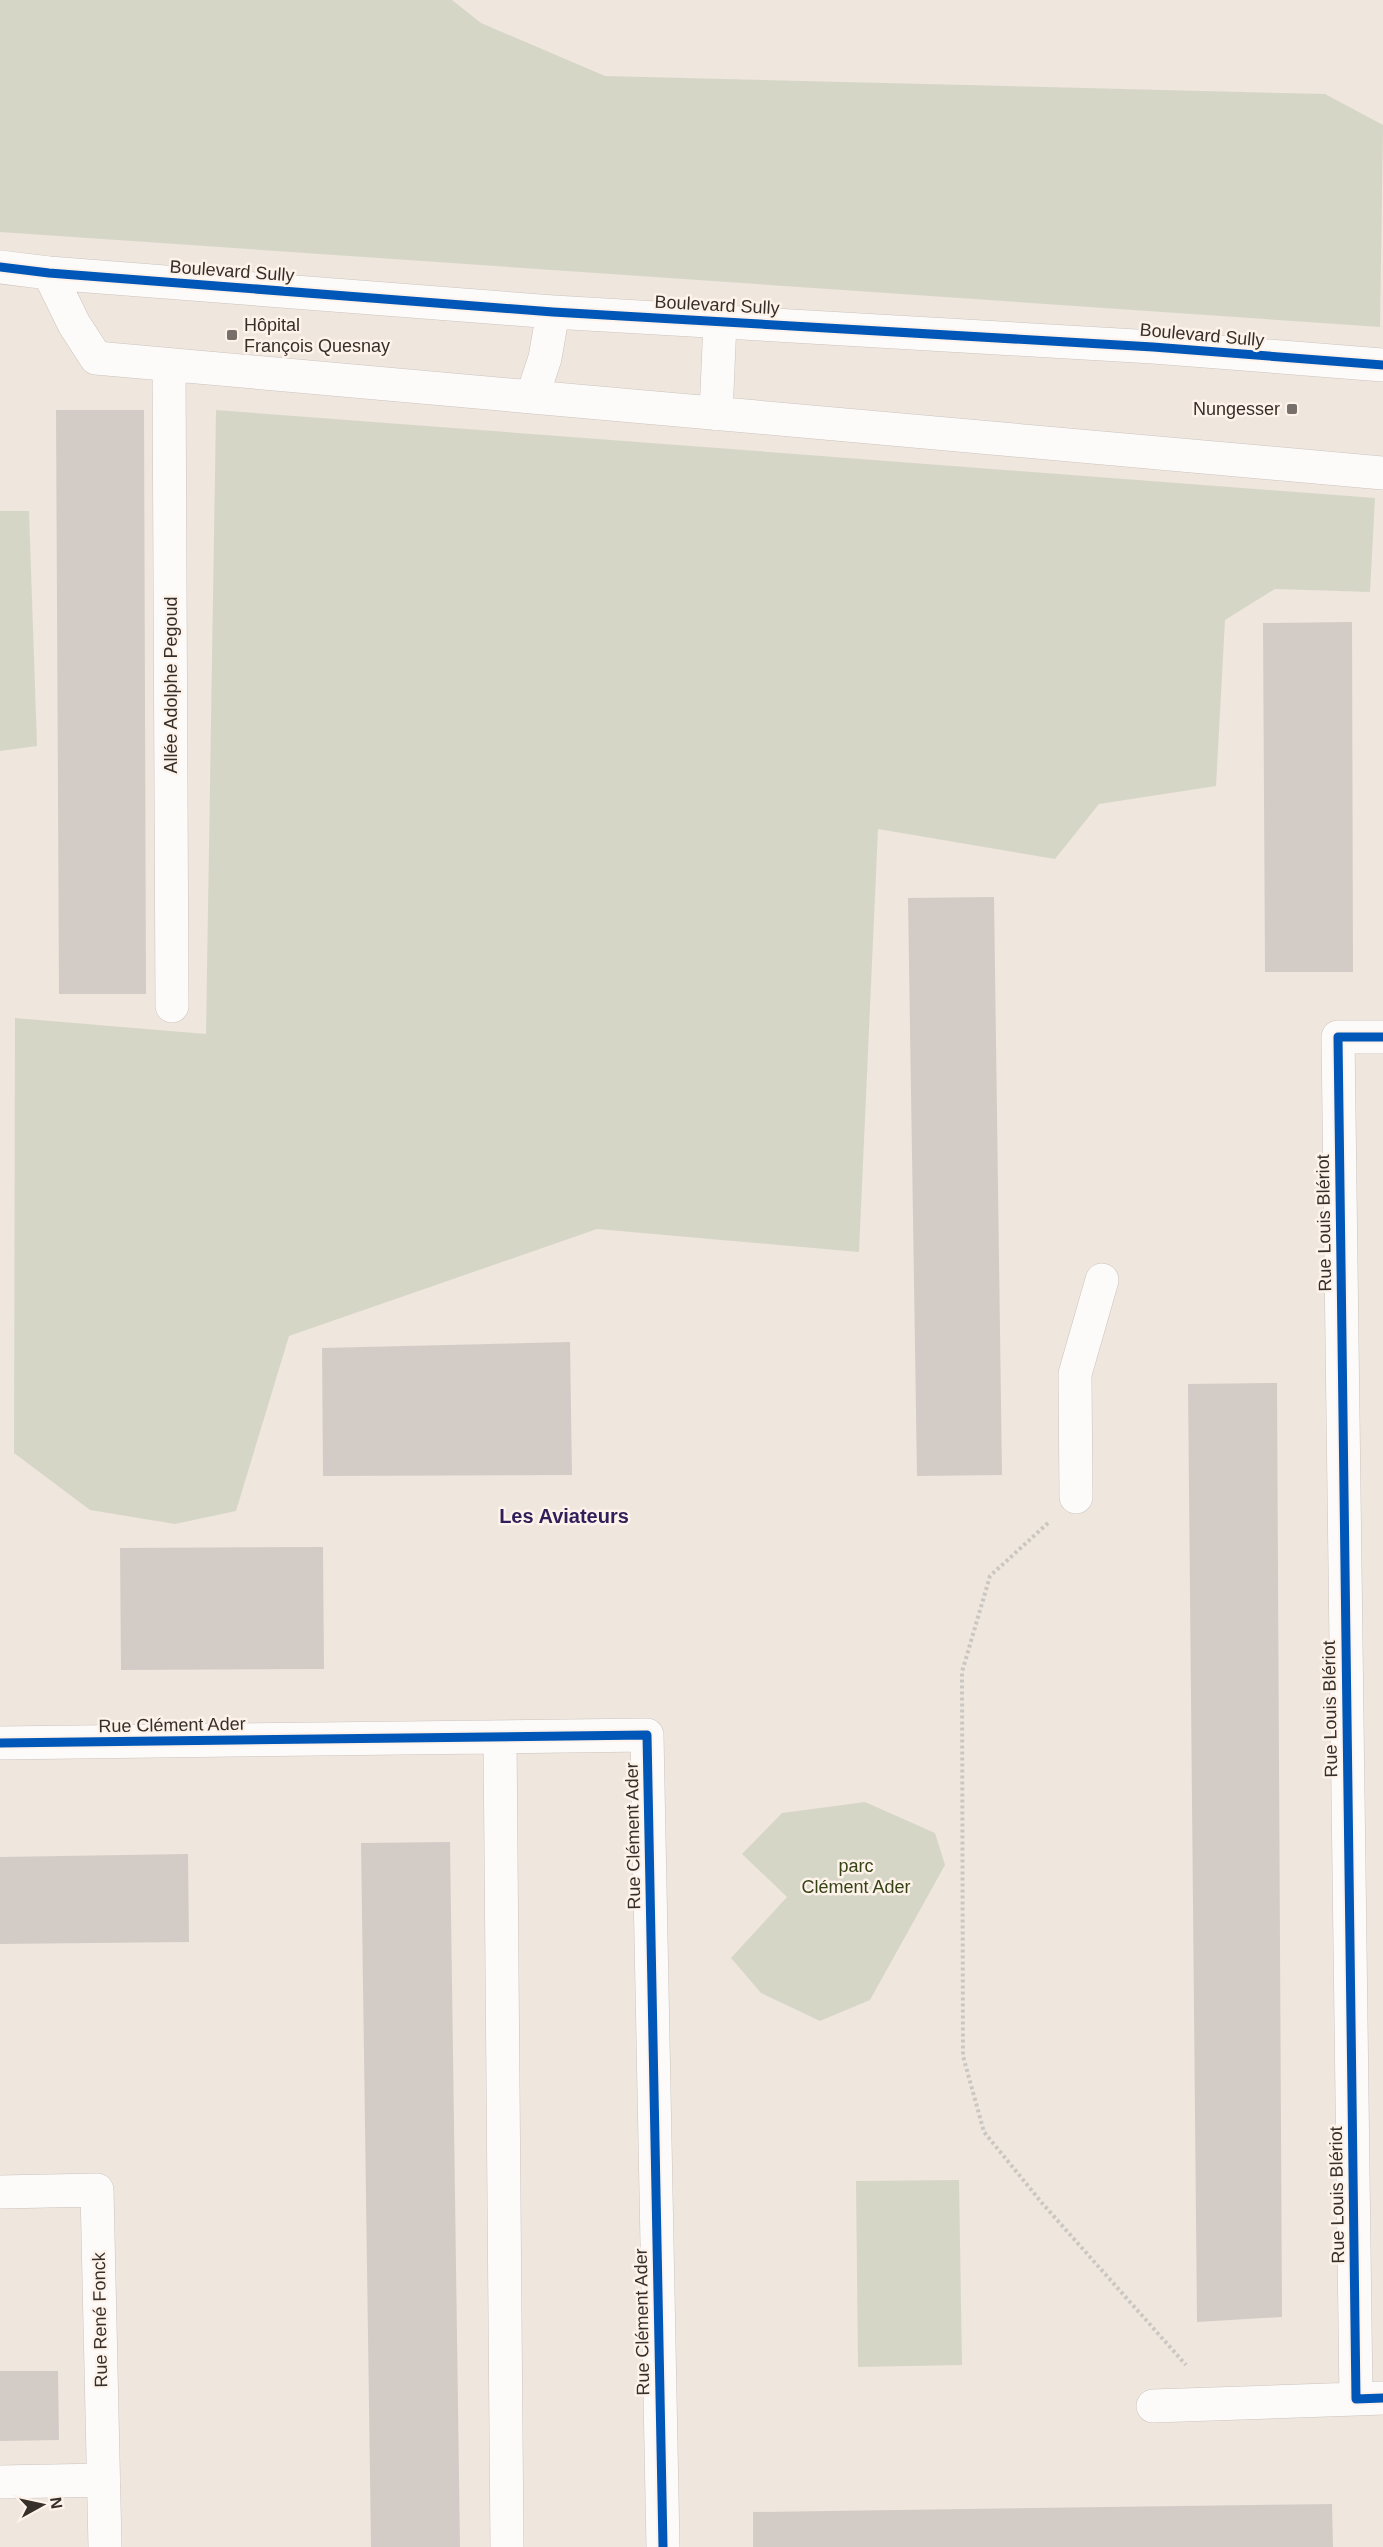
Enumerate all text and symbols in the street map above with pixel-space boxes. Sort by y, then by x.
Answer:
street label: Boulevard Sully [169,257,295,285]
street label: Boulevard Sully [654,292,780,318]
place label: Hôpital François Quesnay [244,315,390,356]
street label: Boulevard Sully [1139,320,1265,350]
marker: Hôpital François Quesnay [225,328,239,342]
place label: Nungesser [1193,399,1280,419]
marker: Nungesser [1285,402,1299,416]
street label: Allée Adolphe Pegoud [161,596,181,774]
street label: Rue Louis Blériot [1313,1154,1335,1292]
district label: Les Aviateurs [499,1505,629,1527]
street label: Rue Louis Blériot [1319,1640,1341,1778]
street label: Rue Clément Ader [98,1714,246,1736]
street label: Rue Clément Ader [622,1762,644,1910]
park label: parc Clément Ader [801,1856,911,1897]
street label: Rue Louis Blériot [1326,2126,1348,2264]
street label: Rue Clément Ader [631,2248,653,2396]
street label: Rue René Fonck [89,2251,111,2388]
north arrow [12,2475,72,2535]
text: N [47,2496,66,2510]

